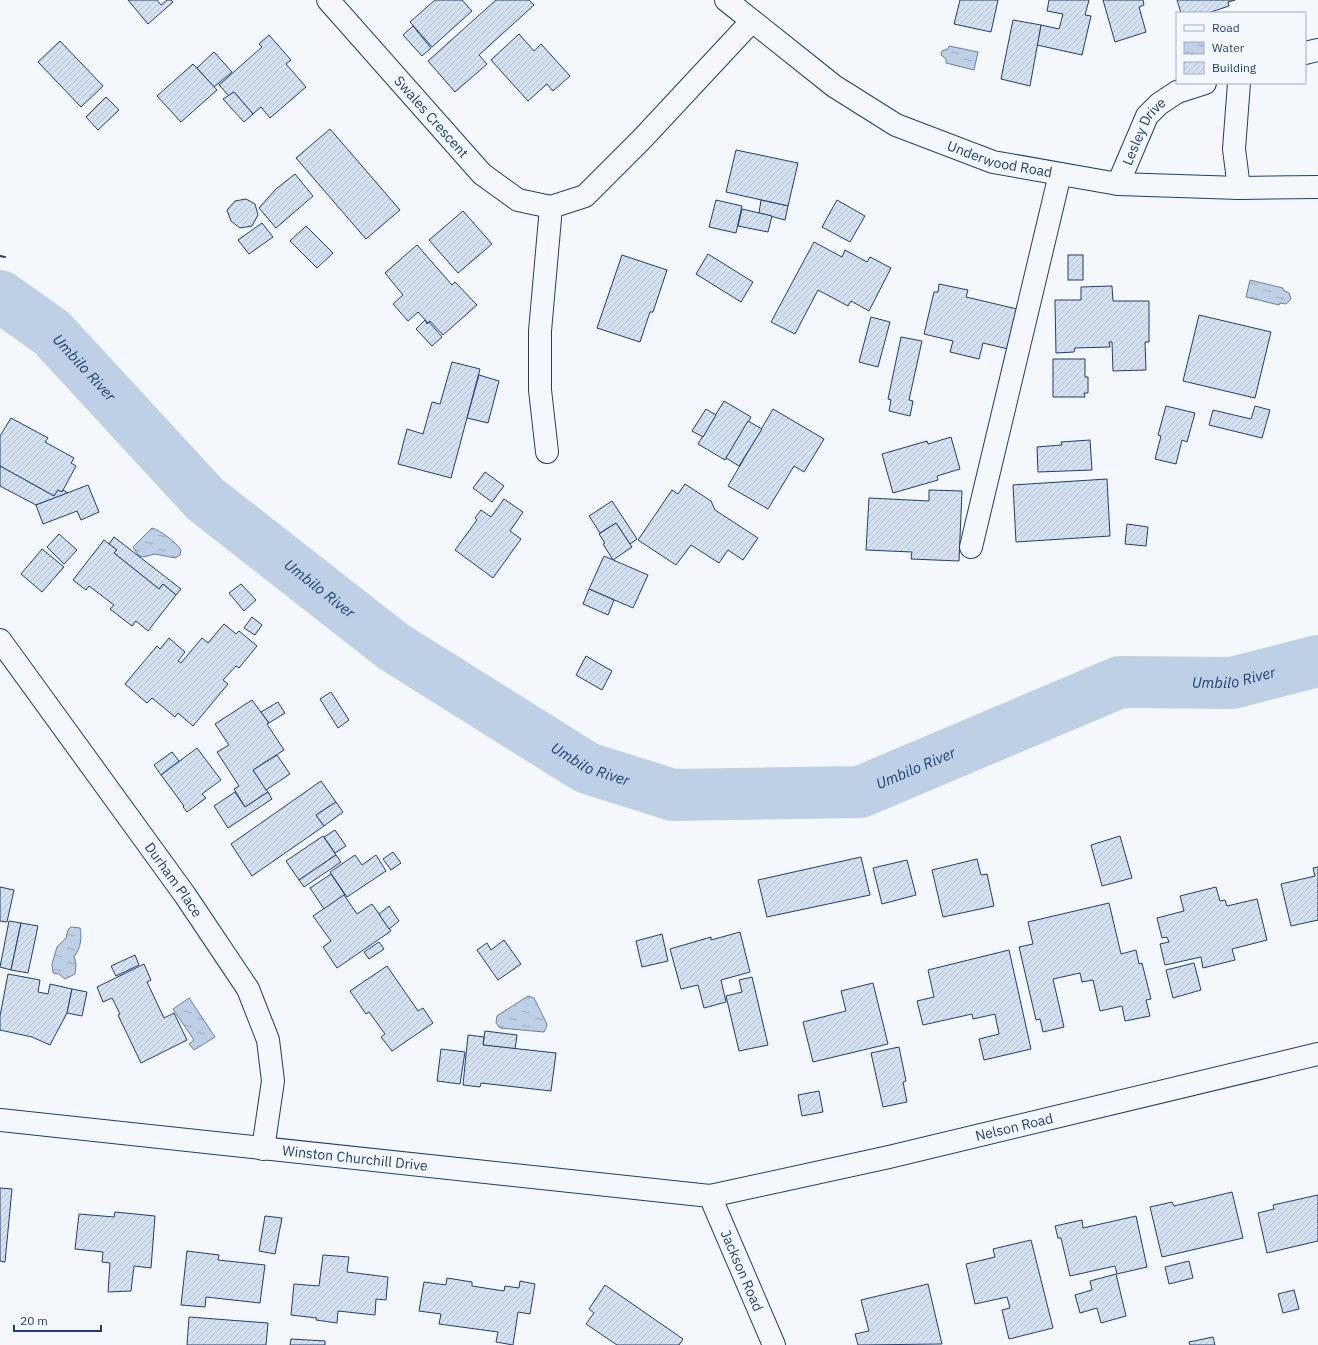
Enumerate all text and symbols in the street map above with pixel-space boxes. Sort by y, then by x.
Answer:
legend [1176,12,1306,84]
text: Road [1212,20,1240,35]
text: Water [1212,40,1245,55]
text: Building [1212,60,1257,75]
street label: Swales Crescent [390,72,473,162]
street label: Lesley Drive [1118,93,1169,168]
street label: Underwood Road [945,136,1054,181]
water label: Umbilo River [49,330,120,405]
water label: Umbilo River [281,555,359,622]
water label: Umbilo River [1192,662,1278,692]
water label: Umbilo River [548,738,632,790]
water label: Umbilo River [873,743,959,793]
street label: Durham Place [141,839,207,921]
street label: Nelson Road [973,1109,1055,1145]
street label: Winston Churchill Drive [281,1141,429,1175]
street label: Jackson Road [717,1227,767,1314]
scale bar [14,1307,101,1333]
text: 20 m [20,1313,48,1328]

